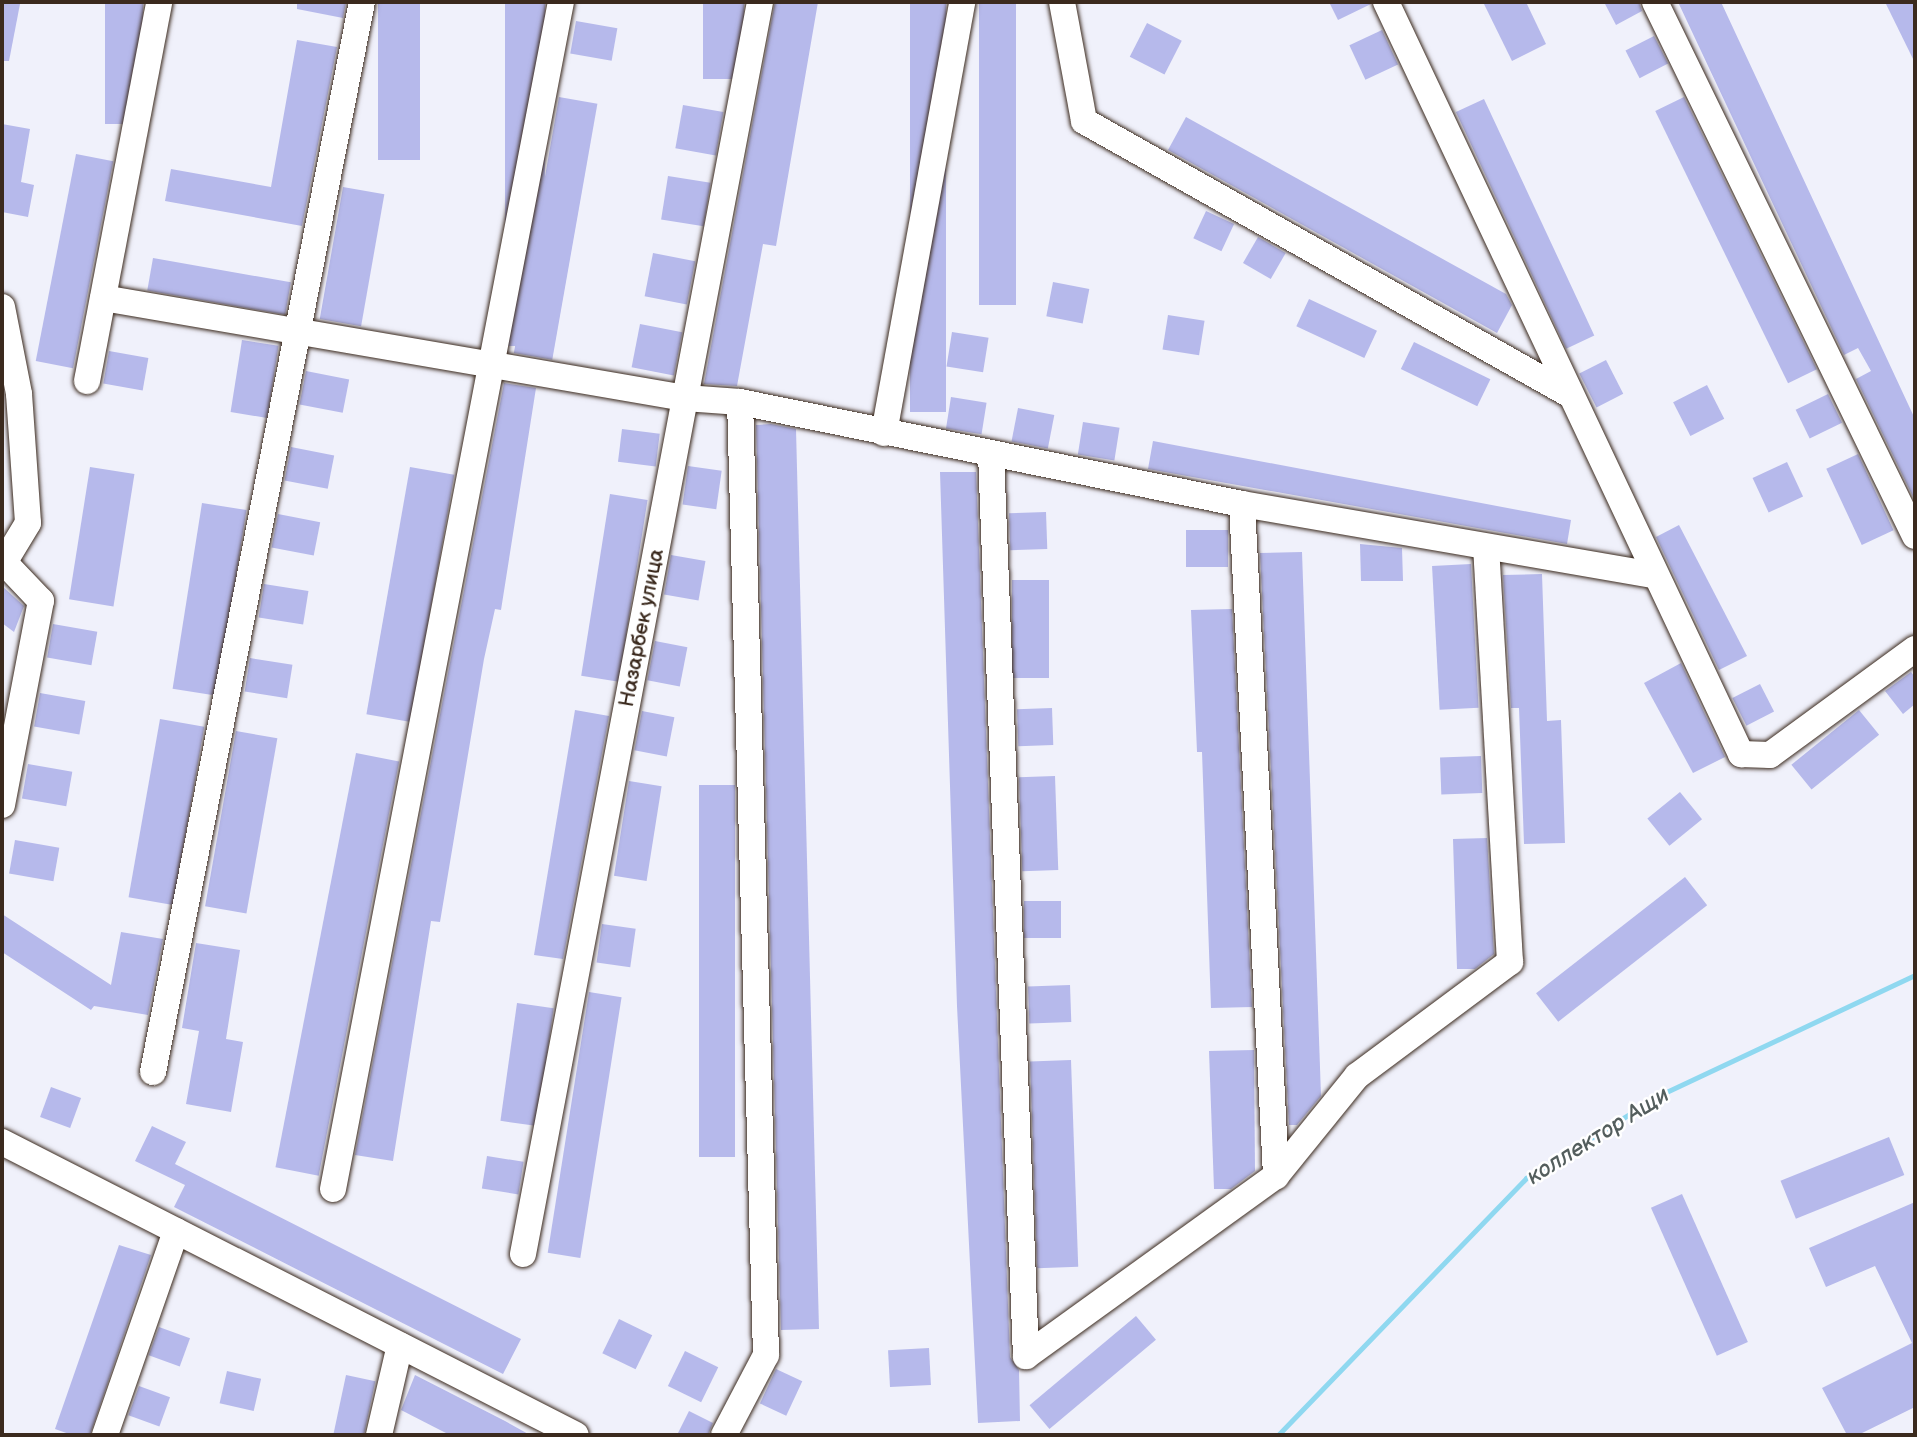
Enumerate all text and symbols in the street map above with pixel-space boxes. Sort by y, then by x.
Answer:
street label: Назарбек улица [614,547,670,709]
water label: коллектор Ащи [1522,1081,1674,1191]

